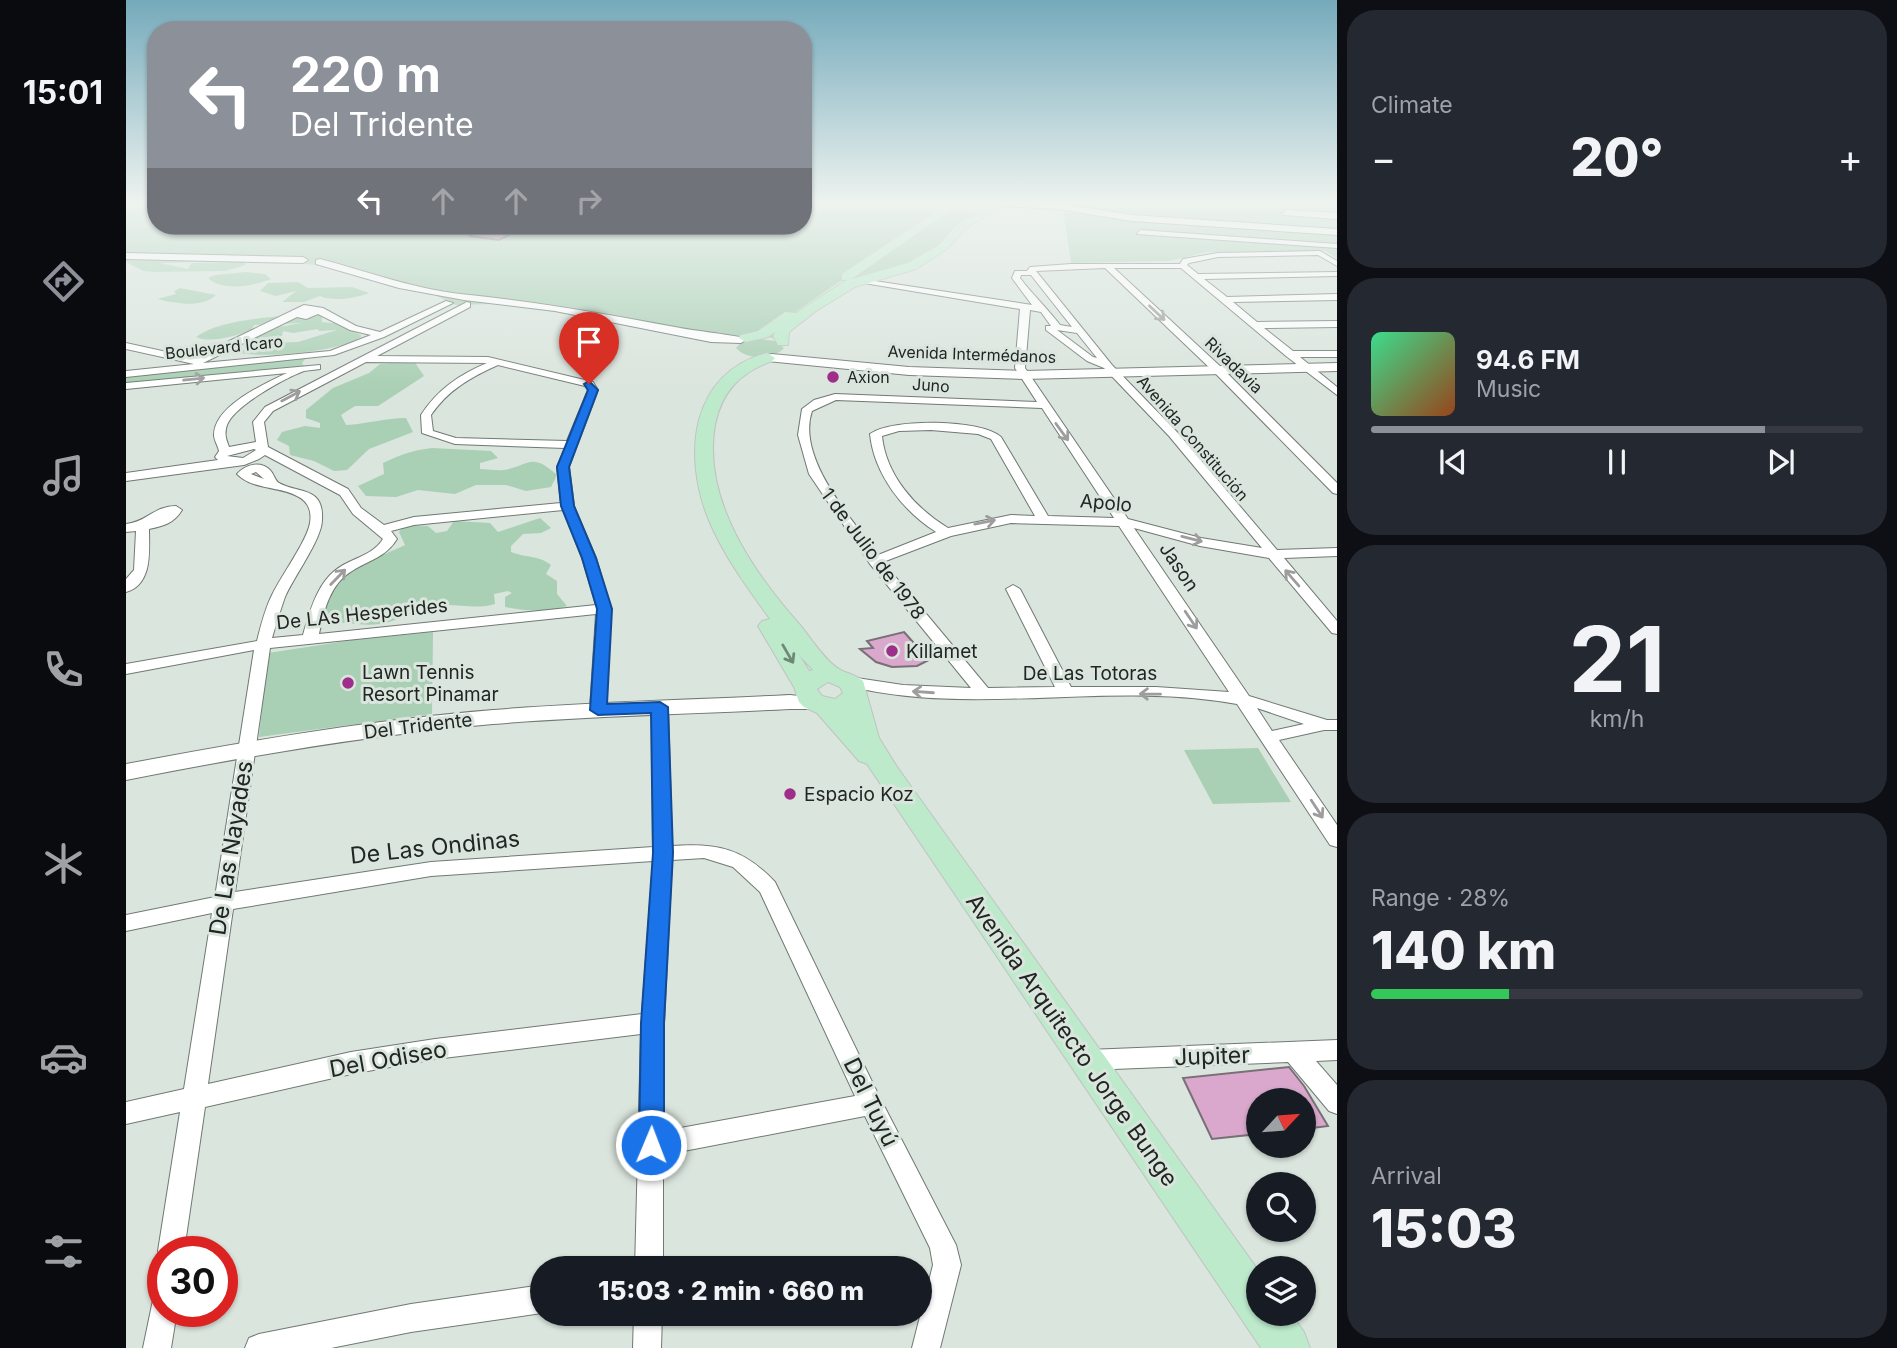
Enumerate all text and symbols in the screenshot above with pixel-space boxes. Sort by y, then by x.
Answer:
text: 220 m [290,45,441,104]
icon: left [175,49,266,140]
text: 15:01 [23,73,103,112]
text: Climate [1371,91,1453,119]
text: Del Tridente [290,105,474,144]
text: 20° [1570,126,1664,189]
text: − [1371,135,1396,181]
text: + [1838,135,1863,181]
icon: left [351,182,389,220]
icon: ahead [424,182,462,220]
icon: ahead [497,182,535,220]
icon: right [570,182,608,220]
icon: directions [39,257,88,306]
one-way arrow [1148,304,1165,321]
pin [559,312,619,384]
icon: arrive [570,323,608,361]
street label: Boulevard Icaro [164,331,284,363]
street label: Rivadavia [1201,333,1267,397]
street label: Avenida Intermédanos [887,341,1057,367]
text: 94.6 FM [1476,344,1580,375]
place label: Axion [847,367,890,387]
marker: Axion [825,369,841,385]
street label: Avenida Constitución [1133,371,1253,505]
one-way arrow [182,372,205,385]
street label: Juno [912,374,950,396]
text: Music [1476,375,1541,403]
one-way arrow [280,389,301,403]
one-way arrow [1055,422,1069,441]
icon: previous [1434,443,1472,481]
icon: pause [1598,443,1636,481]
icon: next [1762,443,1800,481]
icon: music [39,451,88,500]
street label: 1 de Julio de 1978 [816,484,930,624]
street label: Apolo [1079,489,1133,517]
one-way arrow [973,515,996,529]
one-way arrow [1180,533,1202,546]
street label: Jason [1154,538,1204,596]
one-way arrow [329,569,346,586]
one-way arrow [1284,570,1300,588]
street label: De LAs Hesperides [275,594,449,634]
text: 21 [1569,604,1665,714]
one-way arrow [1183,610,1198,629]
place label: Killamet [906,640,977,663]
marker: Killamet [884,643,900,659]
one-way arrow [781,644,795,664]
icon: phone [39,645,88,694]
place label: Lawn Tennis Resort Pinamar [362,661,499,706]
street label: De Las Totoras [1023,662,1157,685]
marker: Lawn Tennis Resort Pinamar [340,675,356,691]
one-way arrow [912,685,935,698]
one-way arrow [1139,687,1162,701]
text: km/h [1590,705,1644,733]
street label: Del Tridente [362,708,474,744]
street label: De Las Nayades [203,759,259,937]
place label: Espacio Koz [804,783,914,806]
marker: Espacio Koz [782,786,798,802]
one-way arrow [1309,799,1324,818]
street label: De Las Ondinas [349,824,521,870]
icon: climate [39,839,88,888]
text: Range · 28% [1371,884,1510,912]
street label: Avenida Arquitecto Jorge Bunge [960,888,1184,1192]
text: 140 km [1371,919,1556,982]
icon: car [39,1033,88,1082]
street label: Del Odiseo [327,1035,449,1083]
street label: Jupiter [1174,1041,1251,1071]
street label: Del Tuyú [838,1053,904,1151]
north arrow [1246,1088,1316,1158]
map controls [1246,1088,1316,1326]
position arrow [614,1108,688,1182]
text: Arrival [1371,1162,1442,1190]
button: search [1246,1172,1316,1242]
text: 15:03 [1371,1197,1516,1260]
icon: filters [39,1227,88,1276]
speed limit sign: 30 [147,1236,238,1327]
button: layers [1246,1256,1316,1326]
text: 15:03 · 2 min · 660 m [598,1275,864,1306]

